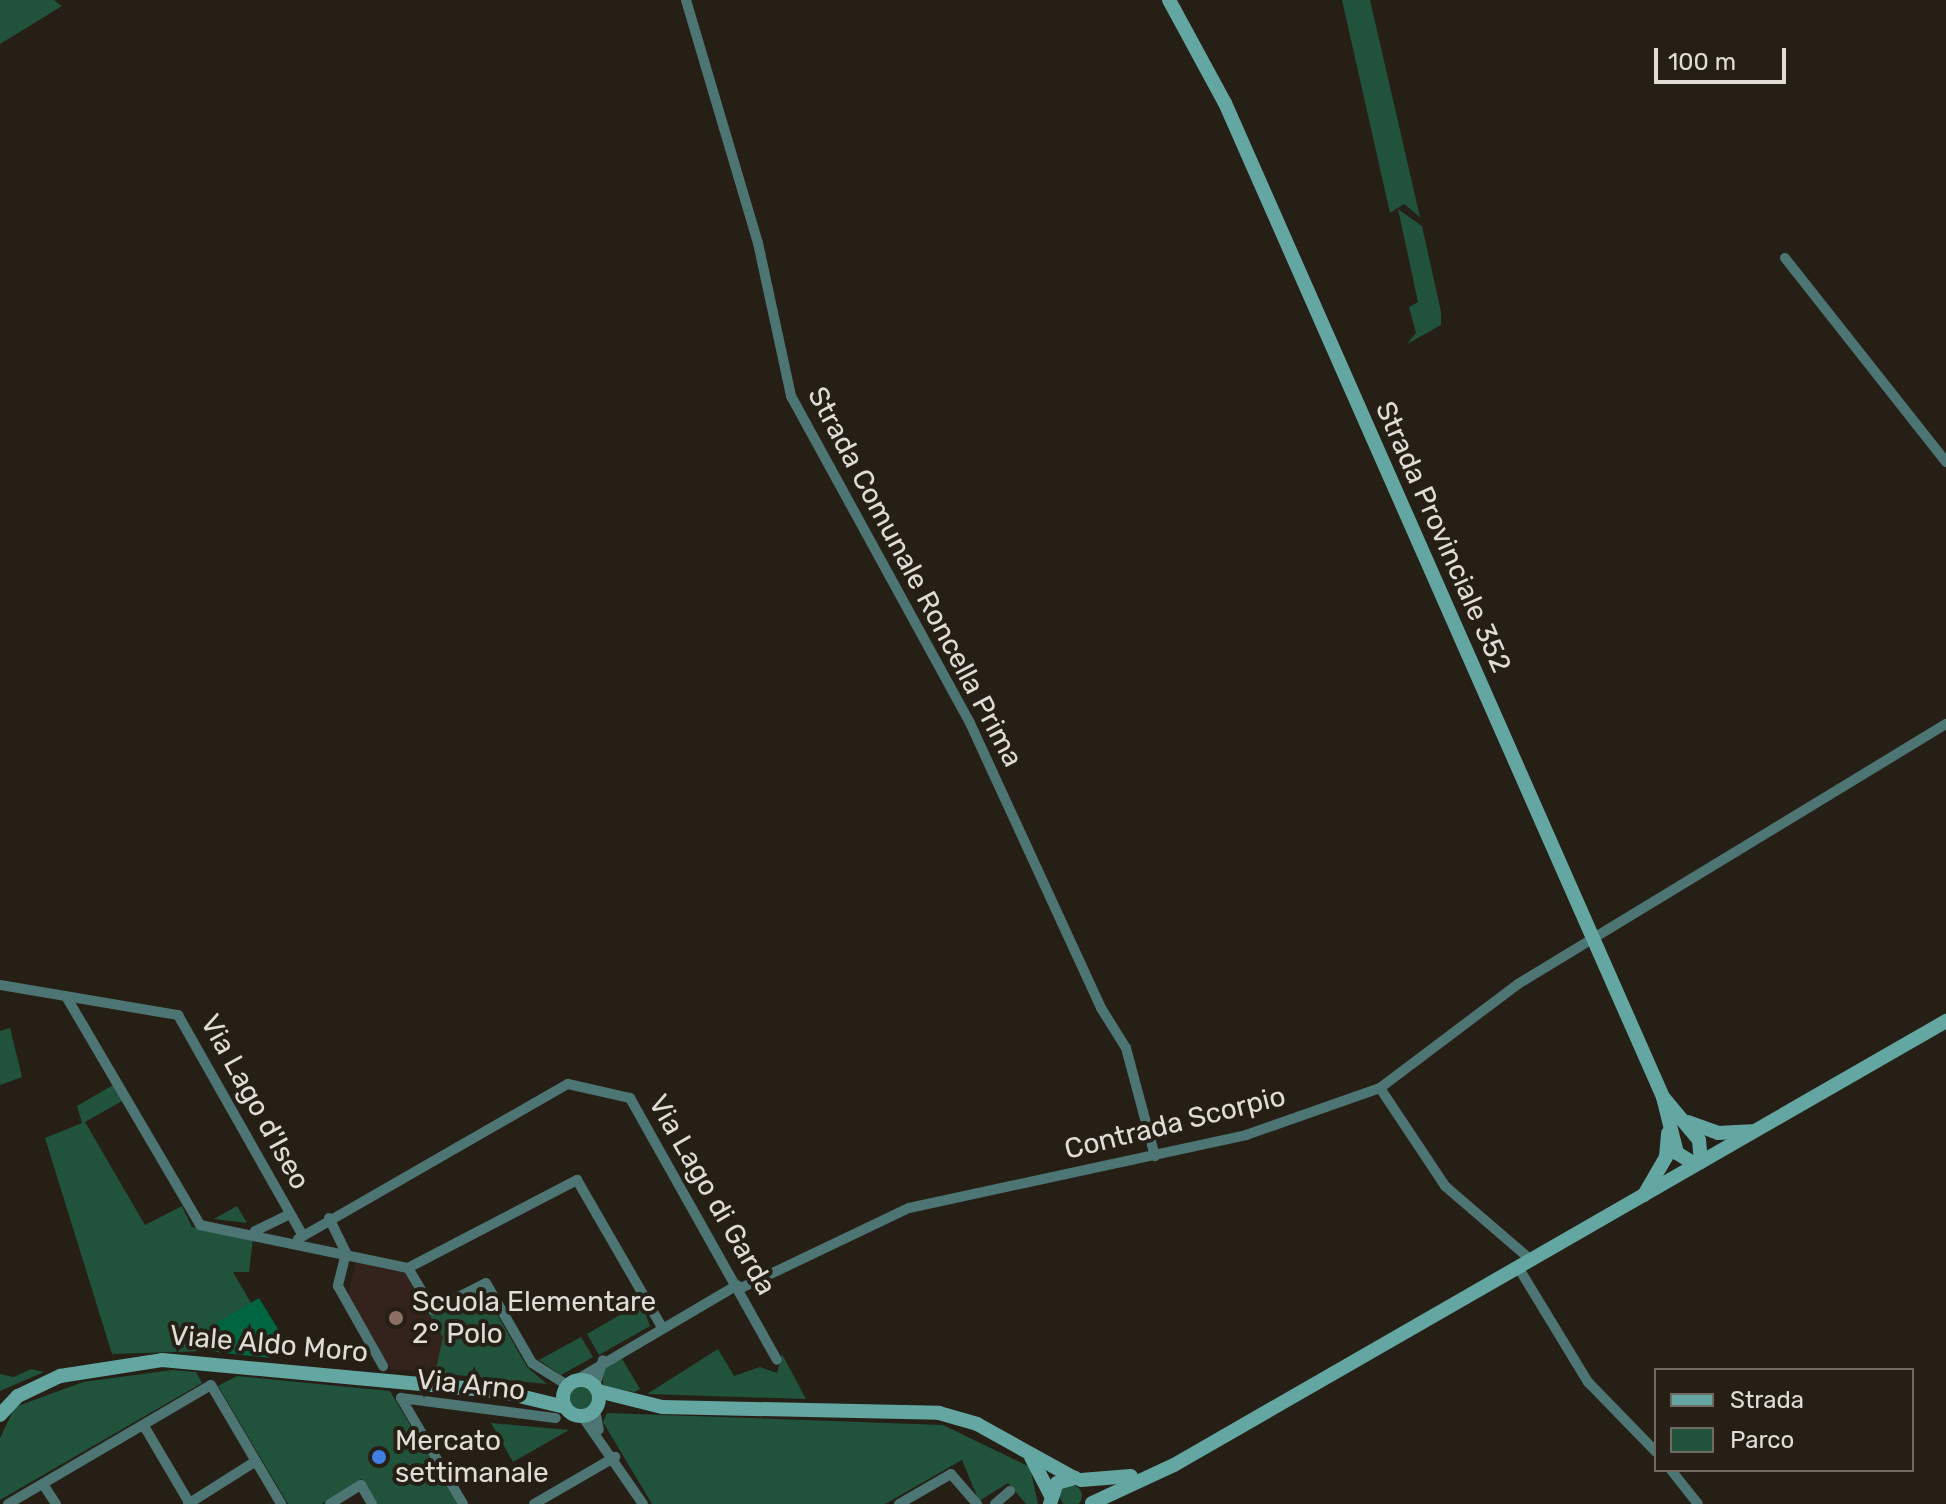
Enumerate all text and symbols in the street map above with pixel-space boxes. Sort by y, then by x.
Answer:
scale bar [1658,32,1790,82]
text: 100 m [1668,48,1736,76]
street label: Strada Comunale Roncella Prima [800,381,1030,773]
street label: Strada Provinciale 352 [1368,396,1518,678]
street label: Via Lago d'Iseo [193,1009,317,1195]
street label: Contrada Scorpio [1061,1079,1289,1167]
street label: Via Lago di Garda [641,1089,783,1301]
place label: Scuola Elementare 2° Polo [412,1285,656,1351]
marker: Scuola Elementare 2° Polo [387,1309,405,1327]
street label: Viale Aldo Moro [168,1319,370,1369]
street label: Via Arno [415,1363,527,1407]
legend [1654,1368,1914,1472]
text: Strada [1730,1386,1804,1414]
place label: Mercato settimanale [395,1424,549,1490]
text: Parco [1730,1426,1794,1454]
marker: Mercato settimanale [370,1448,388,1466]

